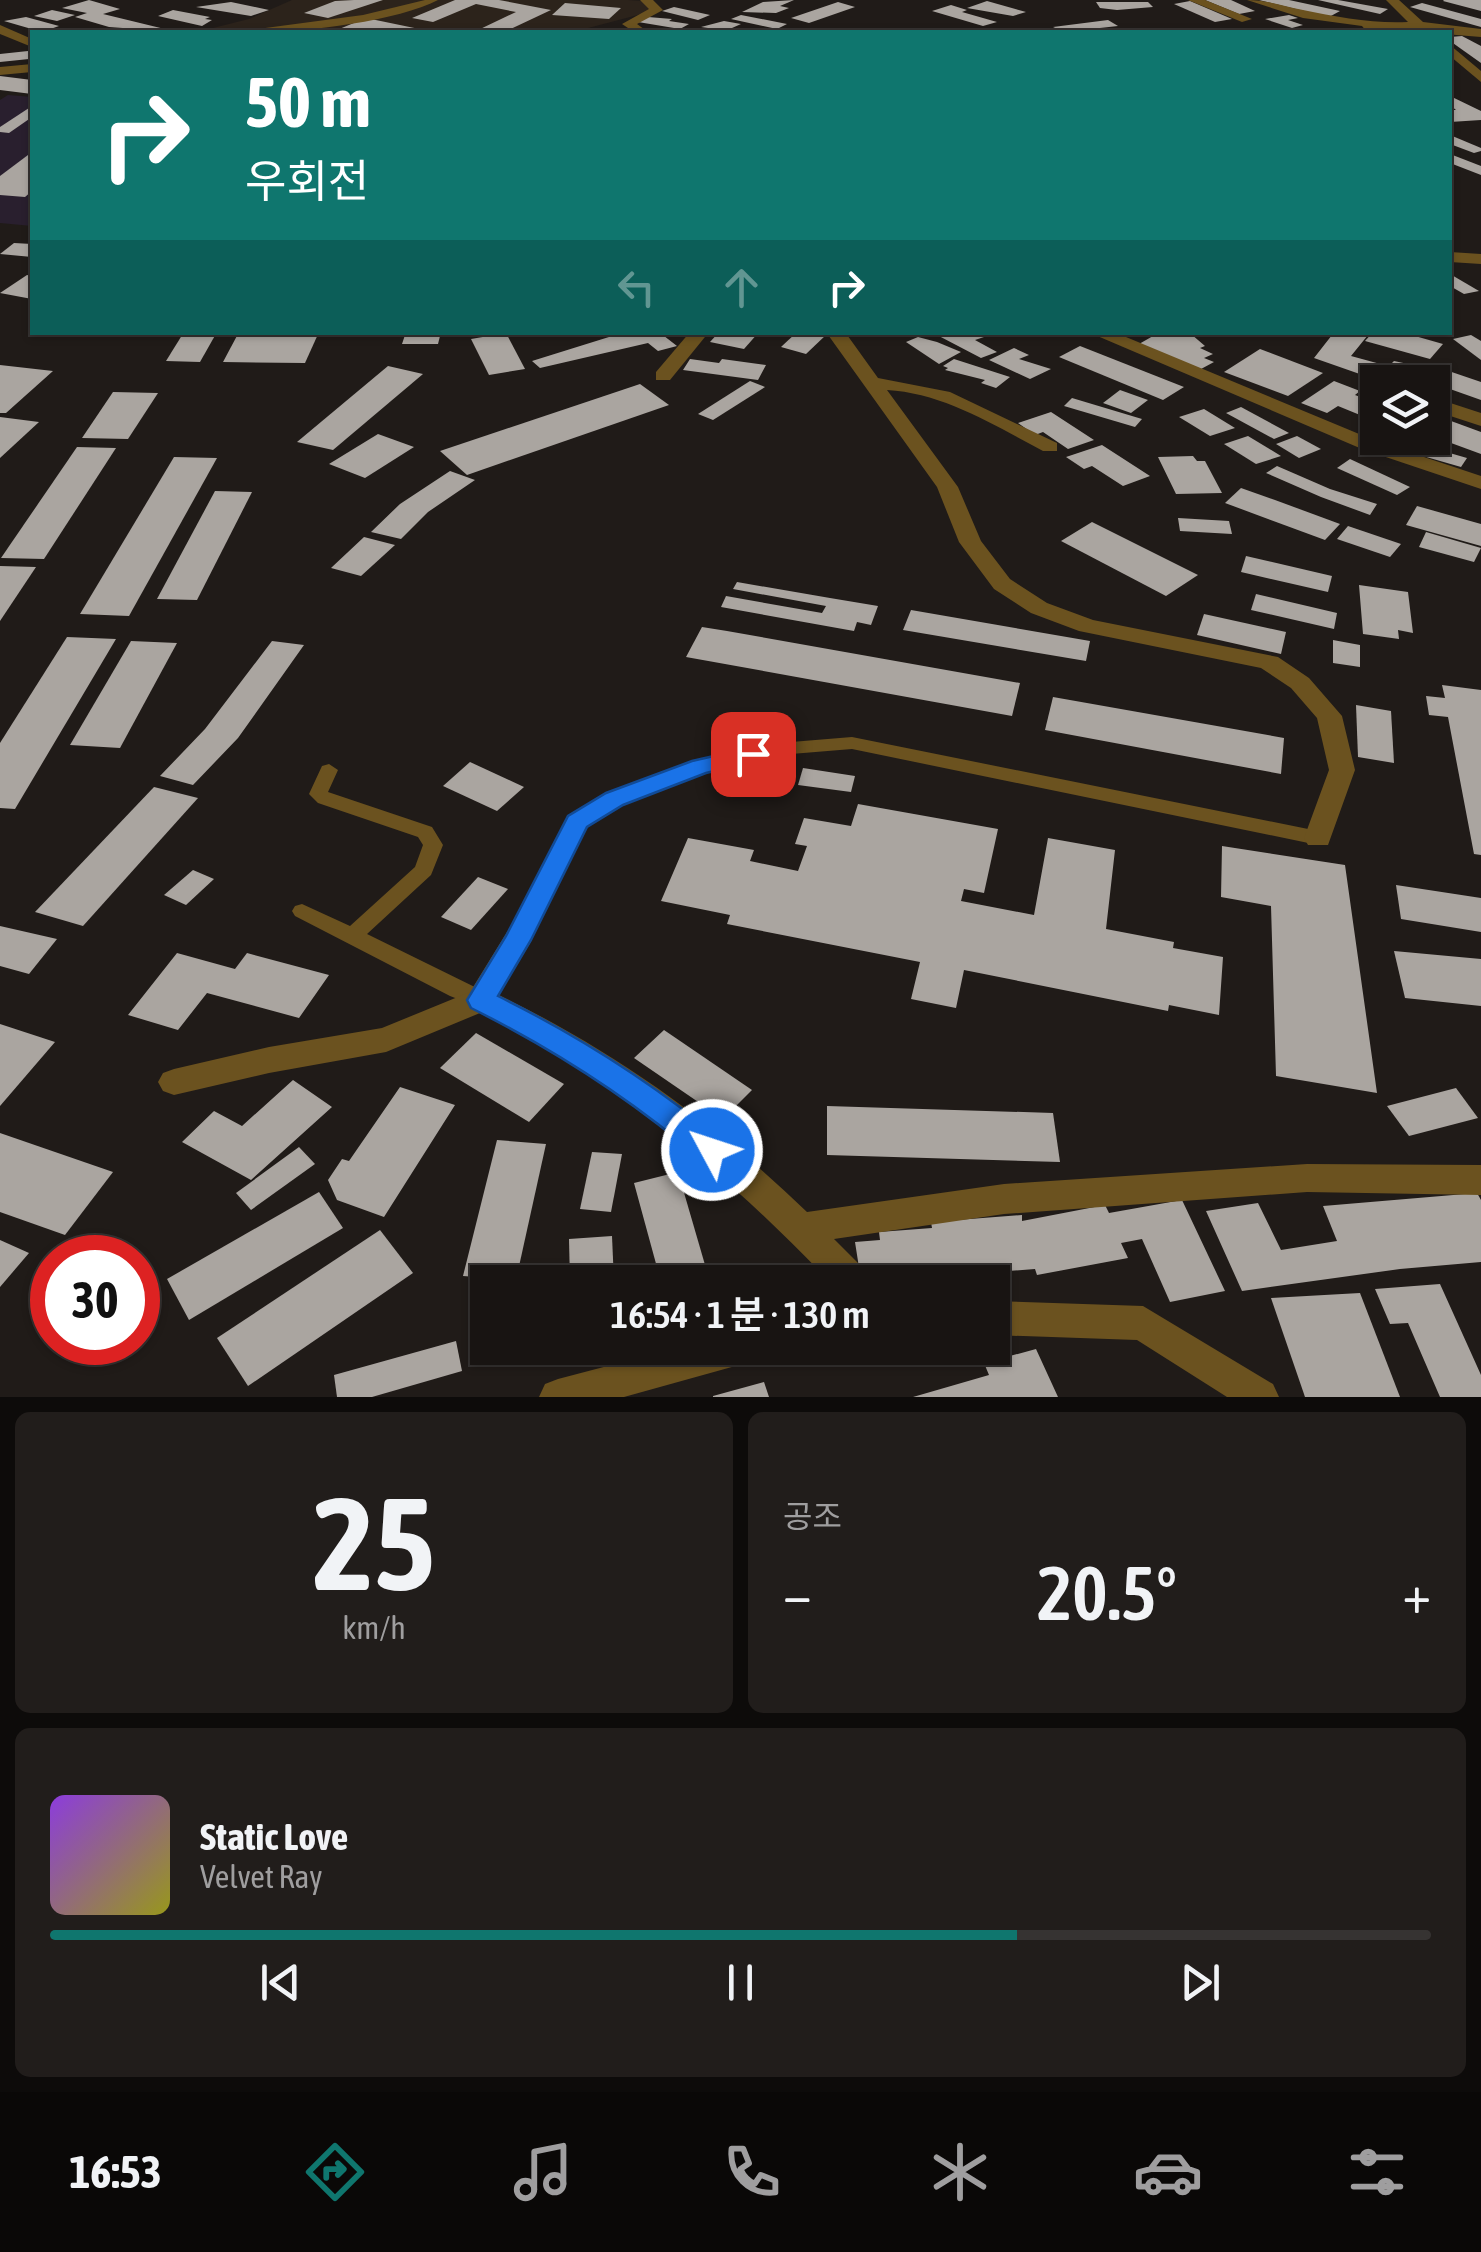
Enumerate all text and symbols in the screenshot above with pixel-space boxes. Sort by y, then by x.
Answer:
text: 50 m [245,62,371,142]
icon: right [80,70,210,200]
text: 우회전 [245,155,369,207]
icon: left [609,260,664,315]
icon: ahead [714,260,769,315]
icon: right [819,260,874,315]
map controls [1360,365,1450,455]
button: layers [1360,365,1450,455]
pin [711,712,796,797]
icon: arrive [726,727,781,782]
position arrow [660,1098,764,1202]
speed limit sign: 30 [30,1235,160,1365]
text: 16:54 · 1 분 · 130 m [610,1293,870,1336]
text: 25 [313,1469,435,1618]
text: 공조 [783,1498,842,1535]
text: 20.5° [1037,1550,1177,1636]
text: − [783,1562,812,1625]
text: + [1402,1562,1431,1625]
text: km/h [342,1609,406,1646]
text: Static Love [200,1815,348,1858]
text: Velvet Ray [200,1858,322,1895]
icon: previous [253,1955,308,2010]
icon: pause [713,1955,768,2010]
icon: next [1173,1955,1228,2010]
icon: directions [300,2137,370,2207]
icon: music [508,2137,578,2207]
icon: phone [717,2137,787,2207]
icon: climate [925,2137,995,2207]
icon: car [1133,2137,1203,2207]
icon: filters [1342,2137,1412,2207]
text: 16:53 [69,2146,162,2198]

